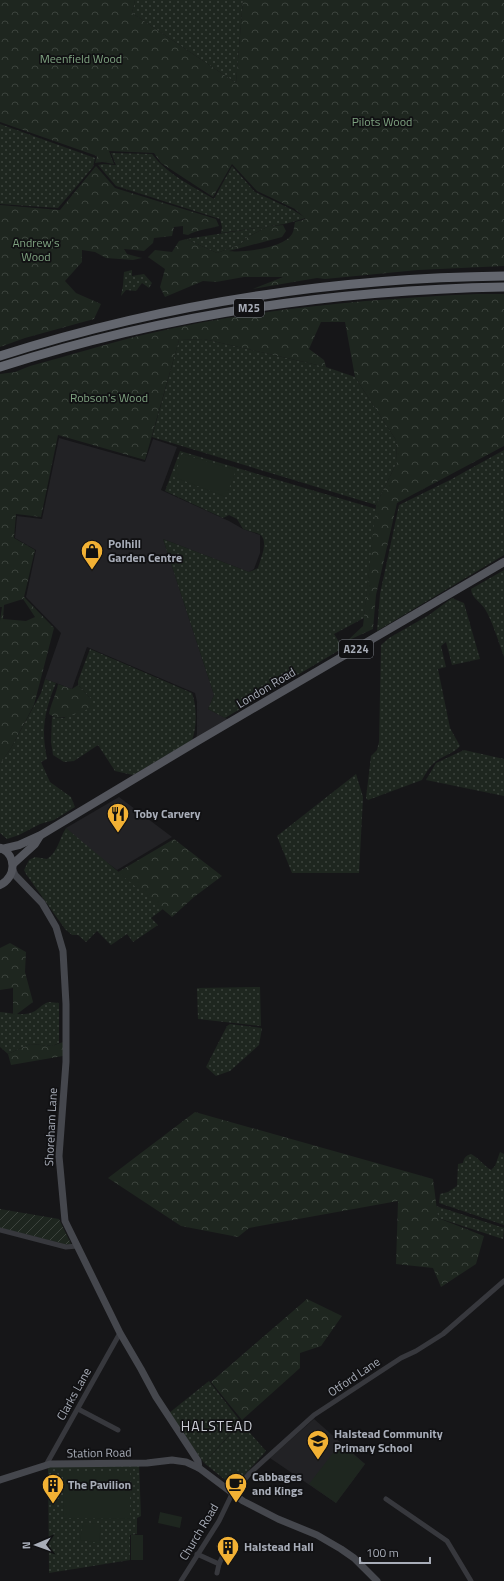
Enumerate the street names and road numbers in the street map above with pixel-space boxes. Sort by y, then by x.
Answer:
road number: M25 [234,299,264,317]
road number: A224 [339,640,373,658]
street label: London Road [232,662,299,713]
street label: Shoreham Lane [39,1087,62,1167]
street label: Otford Lane [324,1352,384,1401]
street label: Clarks Lane [51,1364,96,1424]
street label: Station Road [66,1442,132,1463]
street label: Church Road [174,1500,223,1564]

